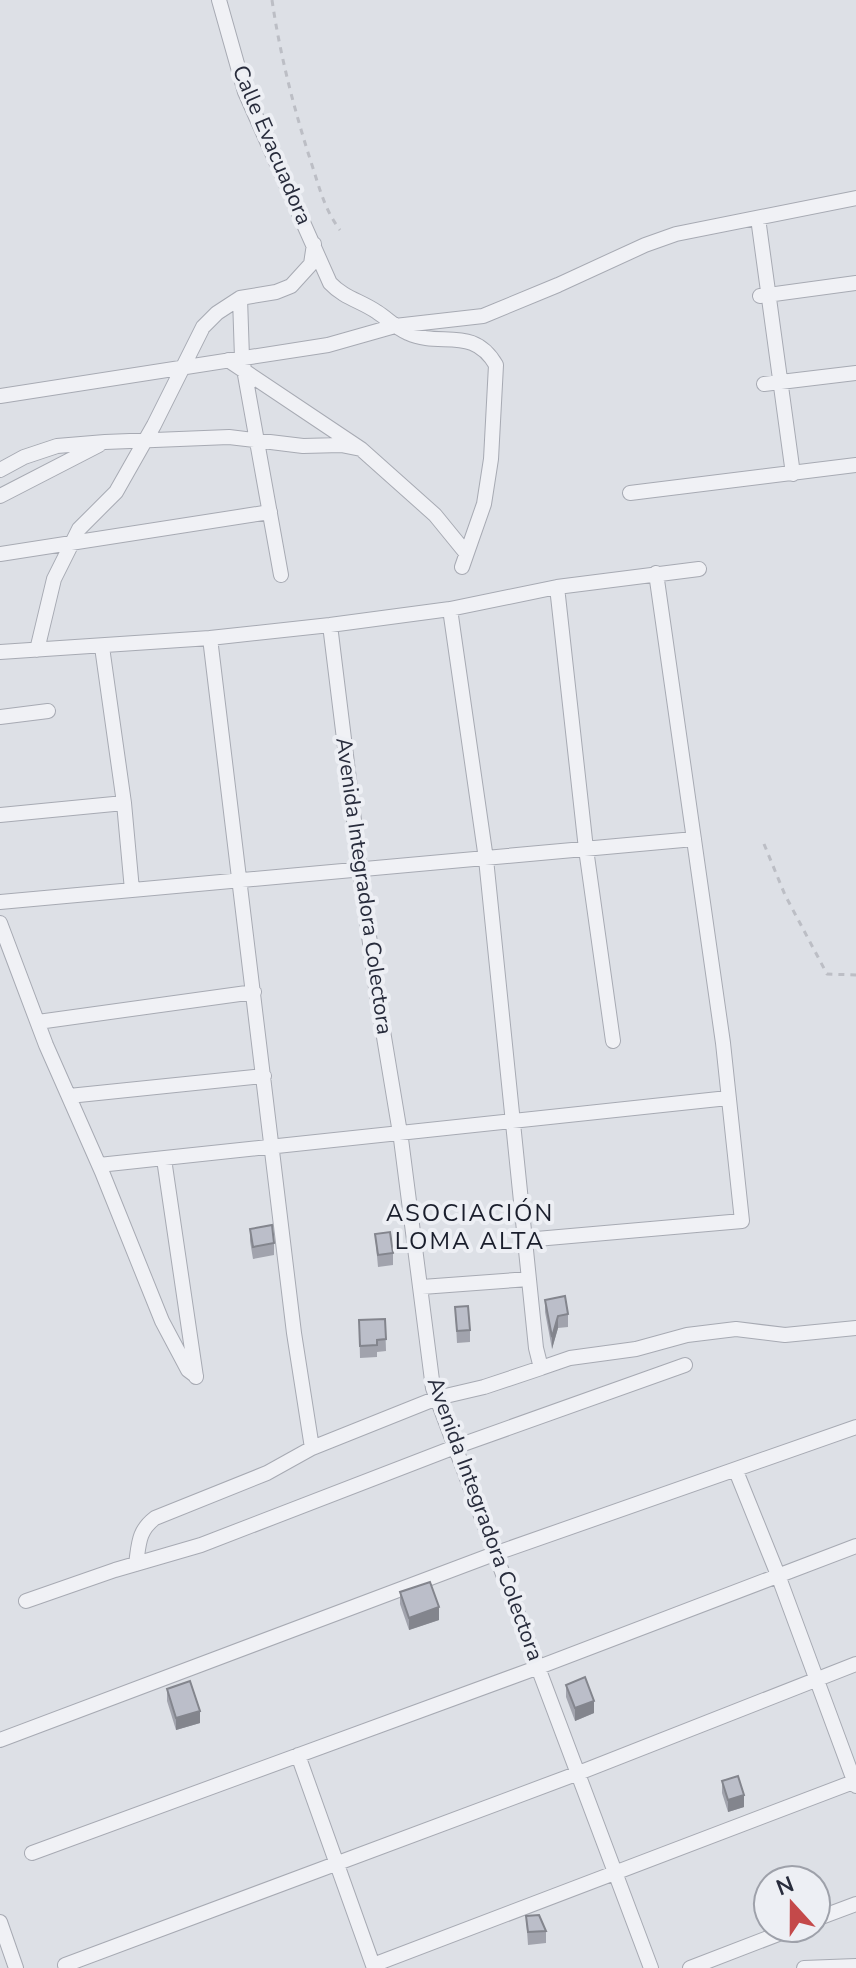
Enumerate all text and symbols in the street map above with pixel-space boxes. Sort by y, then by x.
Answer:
street label: Calle Evacuadora [225,61,319,229]
street label: Avenida Integradora Colectora [328,735,400,1037]
district label: ASOCIACIÓN LOMA ALTA [386,1197,554,1257]
street label: Avenida Integradora Colectora [420,1373,550,1665]
north arrow [752,1864,832,1944]
text: N [772,1869,798,1903]

